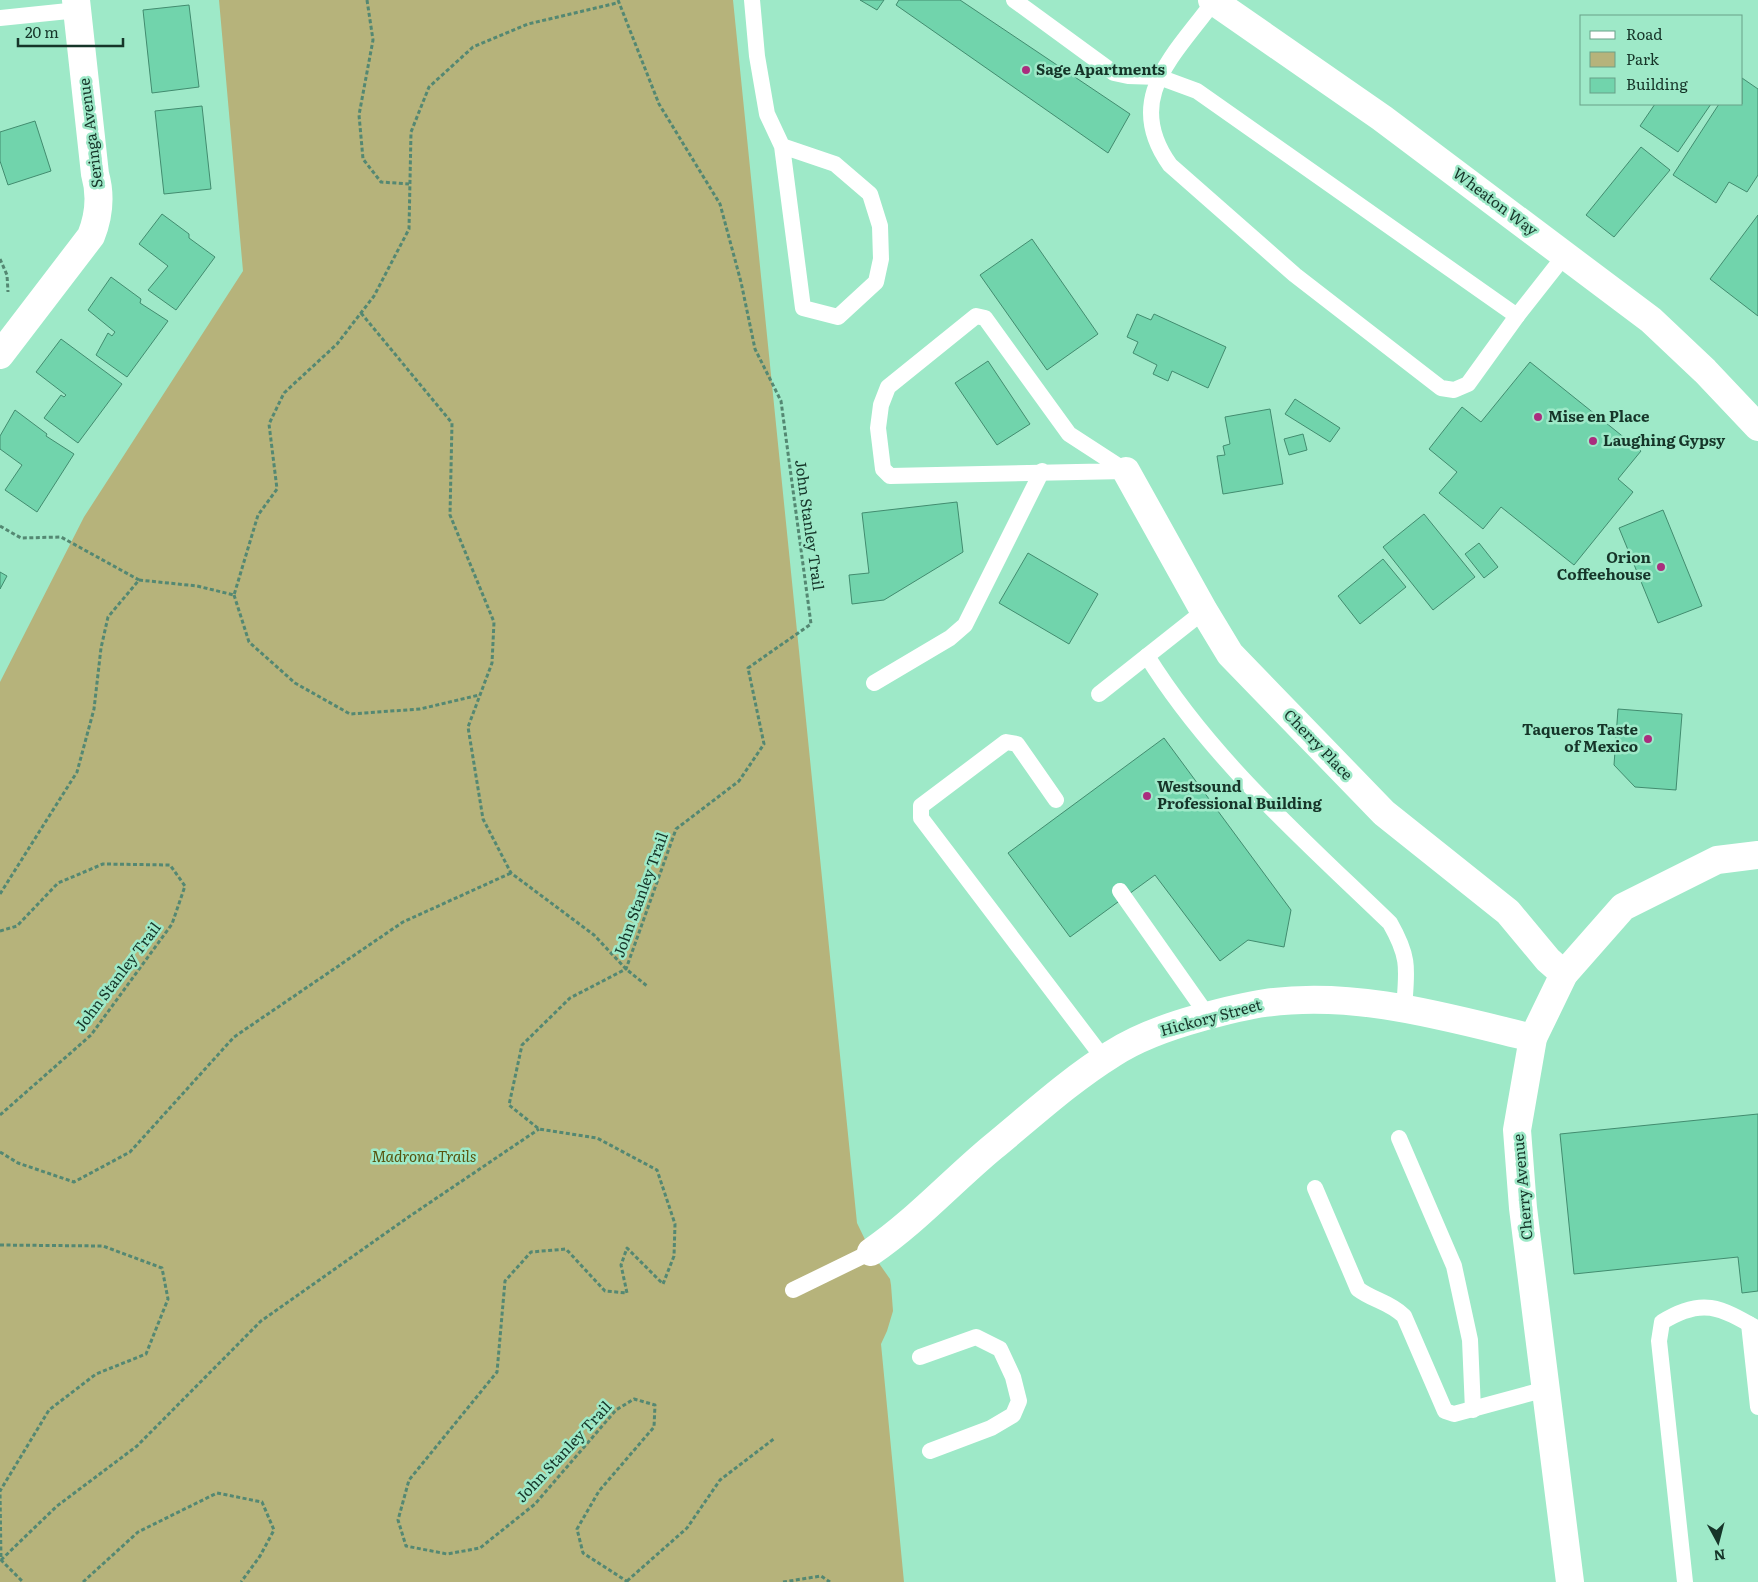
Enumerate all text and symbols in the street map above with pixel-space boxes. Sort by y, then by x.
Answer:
scale bar [18,15,122,47]
legend [1580,15,1743,105]
text: 20 m [25,20,59,43]
text: Road [1626,22,1662,45]
text: Park [1626,47,1660,70]
place label: Sage Apartments [1036,57,1166,80]
marker: Sage Apartments [1020,64,1032,76]
text: Building [1626,72,1688,95]
street label: Seringa Avenue [71,77,108,189]
street label: Wheaton Way [1449,161,1544,241]
place label: Mise en Place [1548,404,1650,427]
marker: Mise en Place [1532,411,1544,423]
place label: Laughing Gypsy [1603,428,1726,451]
marker: Laughing Gypsy [1587,435,1599,447]
street label: John Stanley Trail [790,458,831,592]
place label: Orion Coffeehouse [1557,545,1652,585]
marker: Orion Coffeehouse [1655,561,1667,573]
street label: Cherry Place [1279,703,1359,785]
place label: Taqueros Taste of Mexico [1522,717,1639,757]
marker: Taqueros Taste of Mexico [1642,733,1654,745]
place label: Westsound Professional Building [1157,774,1323,814]
marker: Westsound Professional Building [1141,790,1153,802]
street label: John Stanley Trail [606,829,673,960]
street label: John Stanley Trail [68,917,166,1036]
street label: Hickory Street [1157,992,1264,1041]
street label: Cherry Avenue [1505,1133,1538,1241]
park label: Madrona Trails [372,1144,476,1167]
street label: John Stanley Trail [510,1395,616,1507]
north arrow [1693,1517,1743,1567]
text: N [1712,1545,1727,1567]

